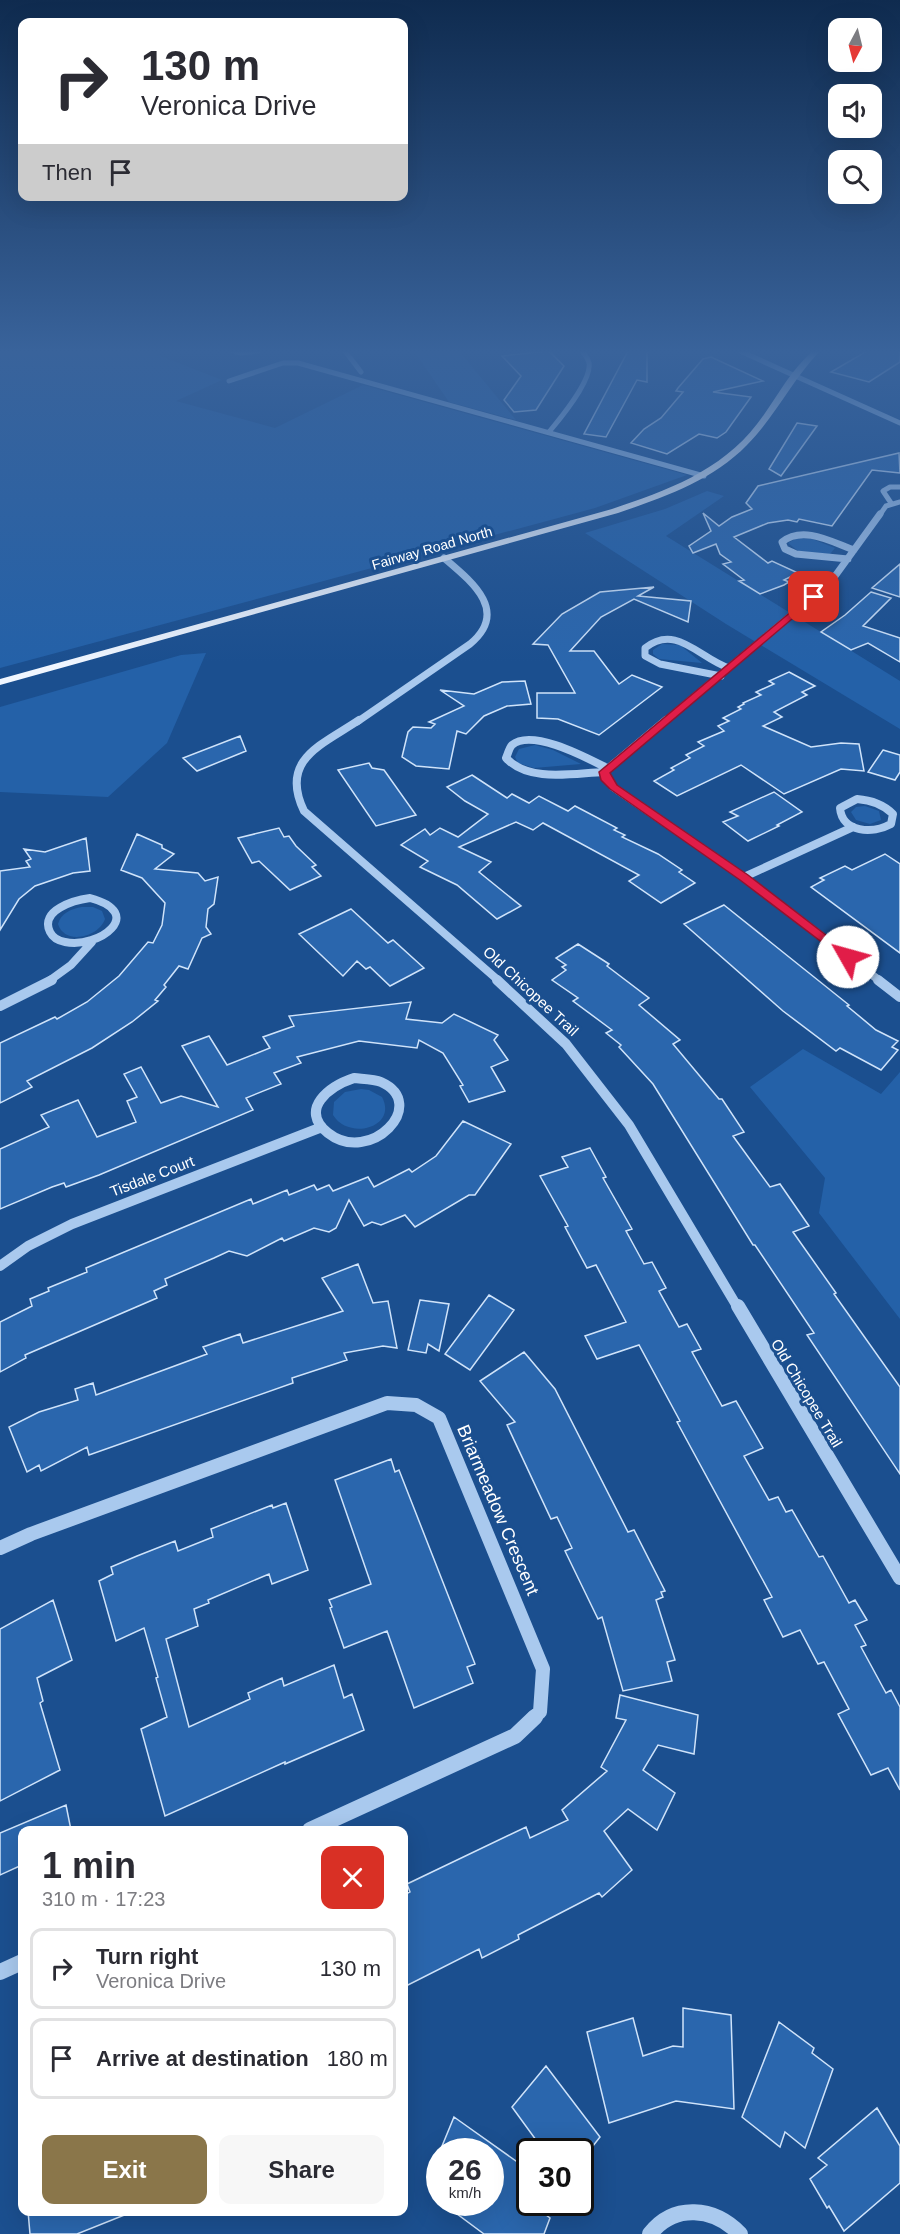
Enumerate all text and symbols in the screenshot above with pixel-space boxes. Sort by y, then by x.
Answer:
north arrow [828,18,882,72]
map controls [828,18,882,204]
icon: right [42,42,120,120]
text: 130 m [141,42,260,89]
button: sound [828,84,882,138]
text: Veronica Drive [141,91,317,121]
button: search [828,150,882,204]
icon: arrive [104,156,137,189]
text: Then [42,160,92,185]
street label: Fairway Road North [370,523,494,573]
pin [788,571,839,622]
icon: arrive [797,580,830,613]
position arrow [816,925,880,989]
street label: Old Chicopee Trail [480,943,582,1039]
street label: Tisdale Court [108,1152,197,1200]
street label: Old Chicopee Trail [768,1336,846,1450]
street label: Briarmeadow Crescent [453,1422,543,1598]
text: 1 min [42,1845,136,1886]
button: close [321,1846,384,1909]
text: 310 m · 17:23 [42,1888,165,1910]
text: Turn right [96,1944,198,1969]
icon: right [45,1952,78,1985]
text: 130 m [320,1956,381,1981]
text: Veronica Drive [96,1970,226,1992]
icon: arrive [45,2042,78,2075]
text: Arrive at destination [96,2046,309,2071]
text: 180 m [327,2046,388,2071]
button: Exit [42,2135,207,2204]
button: Share [219,2135,384,2204]
speed limit sign: 30 [516,2138,594,2216]
text: 26 [448,2153,482,2186]
text: km/h [449,2184,481,2201]

